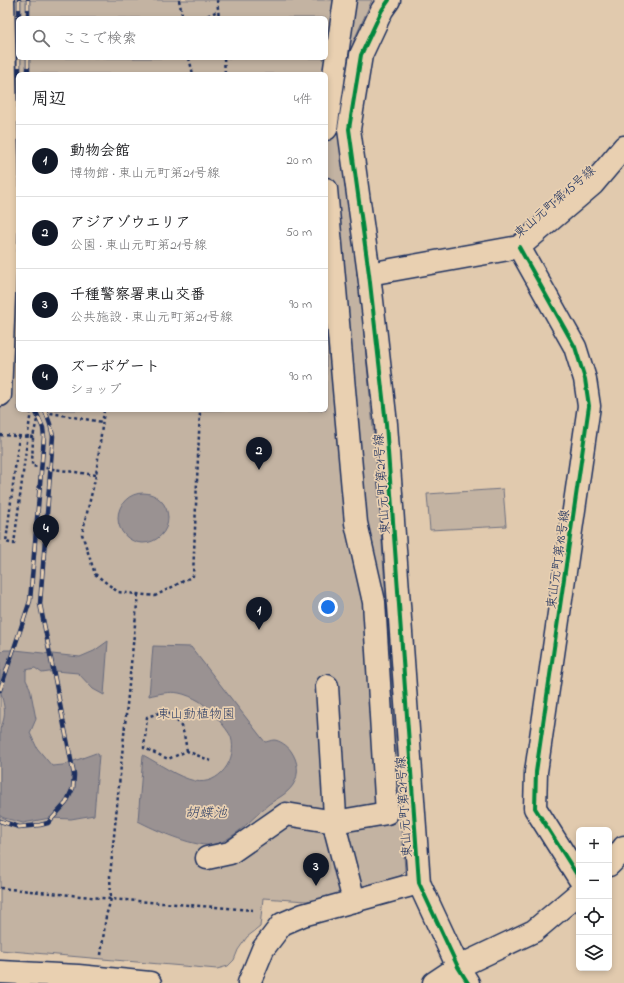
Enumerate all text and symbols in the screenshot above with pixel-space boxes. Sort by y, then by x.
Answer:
search box [16,16,328,60]
icon: search [30,27,52,49]
text: ここで検索 [62,28,137,50]
text: 周辺 [32,87,66,112]
text: 4件 [294,90,312,109]
text: 動物会館 [70,140,130,162]
text: 1 [43,151,47,170]
text: 20 m [287,151,312,170]
street label: 東山元町第15号線 [510,161,601,243]
text: 博物館 · 東山元町第21号線 [70,164,220,183]
text: アジアゾウエリア [70,212,191,234]
text: 2 [42,223,48,242]
text: 50 m [286,223,312,242]
text: 公園 · 東山元町第21号線 [70,236,207,255]
text: 千種警察署東山交番 [70,284,205,306]
text: 3 [42,295,48,314]
text: 90 m [289,295,312,314]
text: 公共施設 · 東山元町第21号線 [70,308,233,327]
text: ズーボゲート [70,356,160,378]
text: 4 [42,367,48,386]
text: 90 m [289,367,312,386]
text: ショップ [70,380,121,399]
street label: 東山元町第21号線 [369,432,396,535]
pin: 2 [246,437,272,470]
street label: 東山元町第18号線 [542,507,575,610]
pin: 4 [33,515,59,548]
pin: 1 [246,597,272,630]
your location [318,597,338,617]
park label: 東山動植物園 [157,705,235,724]
street label: 東山元町第21号線 [391,755,418,858]
water label: 胡蝶池 [185,803,228,824]
map controls [576,827,612,971]
button: + [576,827,612,863]
pin: 3 [303,853,329,886]
button: − [576,863,612,899]
button: locate [576,899,612,935]
button: layers [576,935,612,971]

